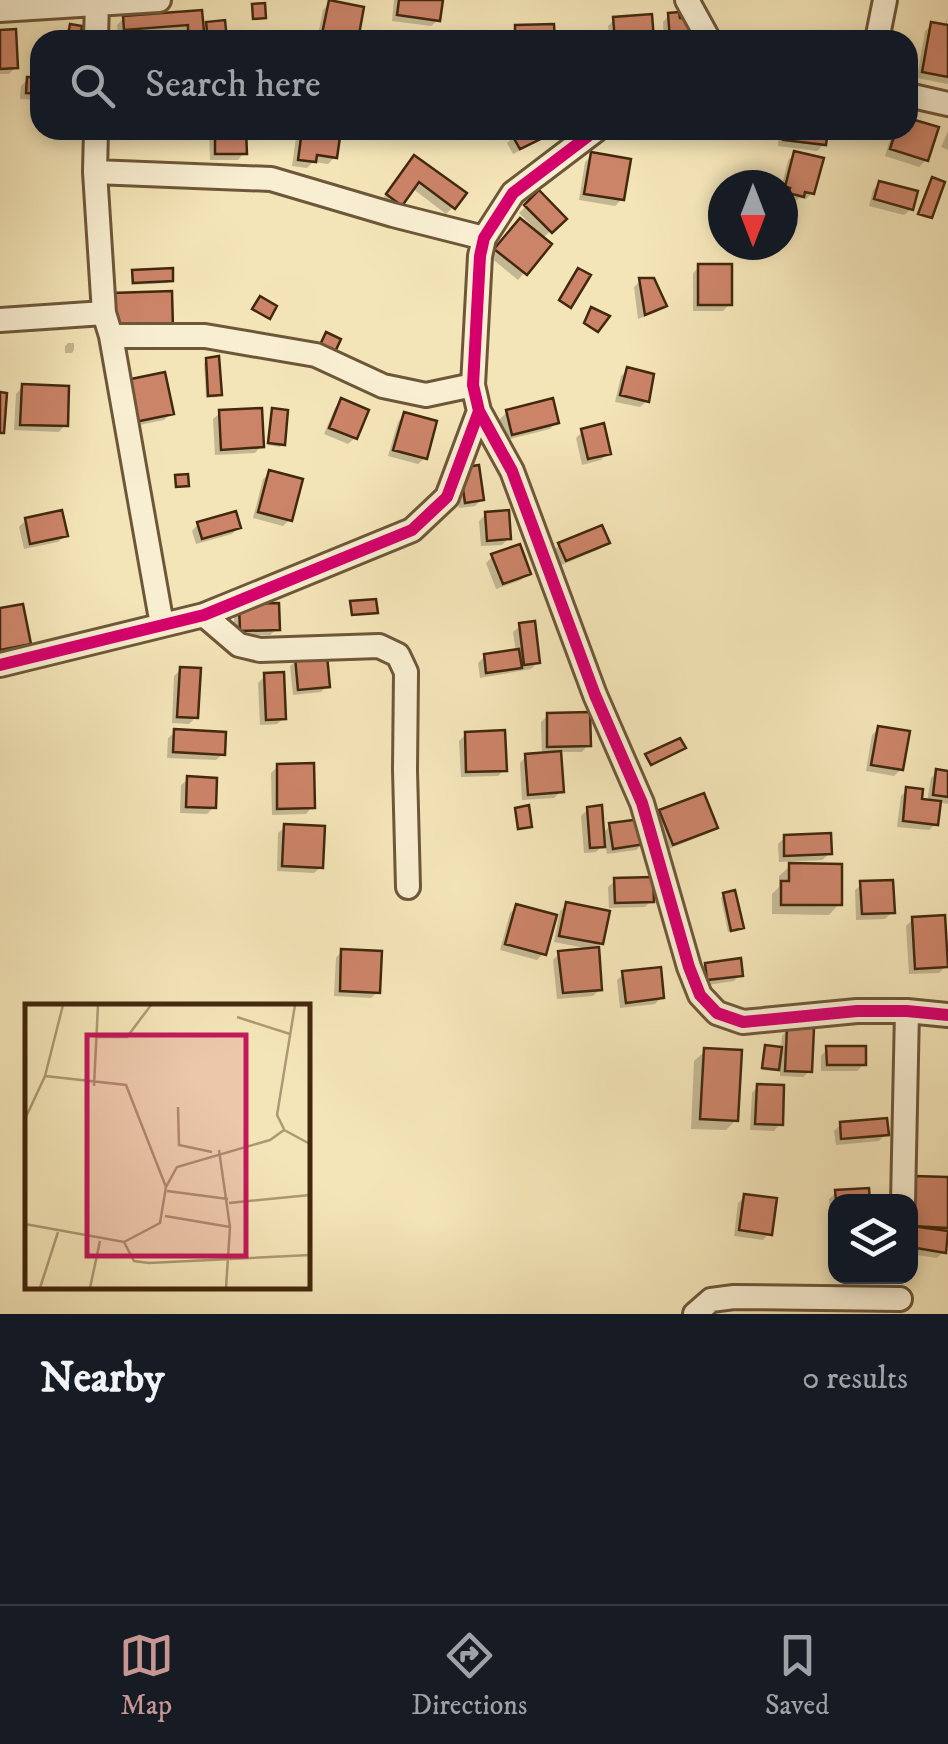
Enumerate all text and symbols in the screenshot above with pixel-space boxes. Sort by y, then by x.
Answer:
search box [30,30,918,140]
icon: search [65,58,120,113]
text: Search here [145,61,321,109]
north arrow [708,170,798,260]
inset map [25,1004,310,1289]
map controls [828,1194,918,1284]
button: layers [828,1194,918,1284]
text: Nearby [40,1353,164,1405]
text: 0 results [802,1359,908,1399]
tab: Map [119,1628,174,1723]
tab: Directions [411,1628,527,1723]
tab: Saved [765,1628,829,1723]

